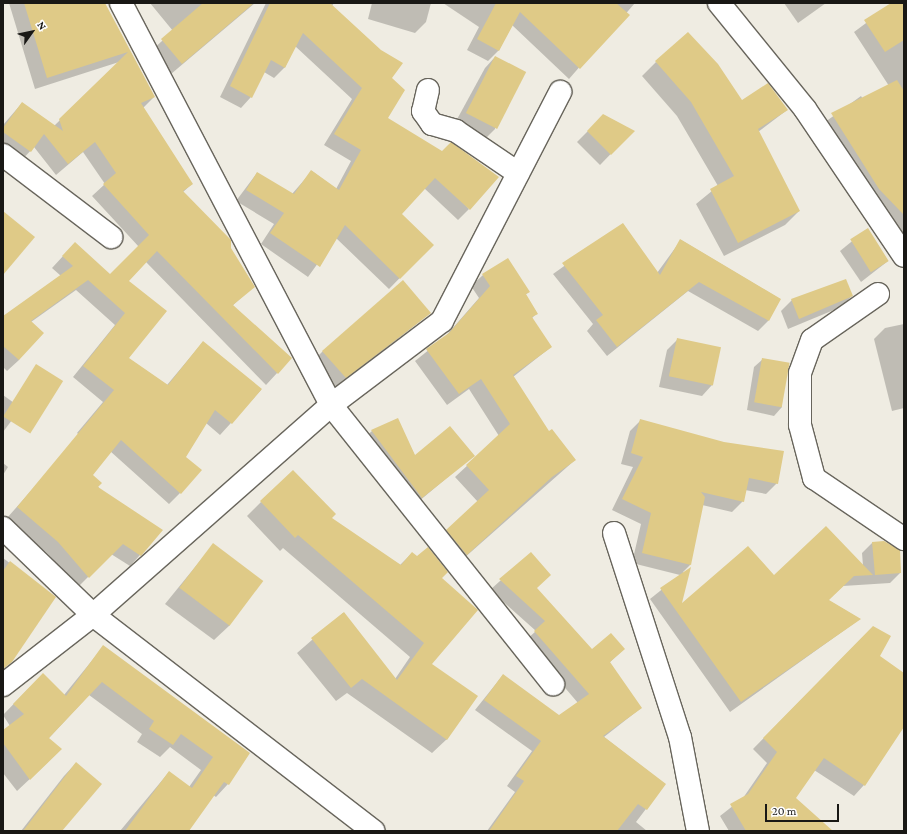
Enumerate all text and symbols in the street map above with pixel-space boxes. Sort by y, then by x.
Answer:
north arrow [12,12,52,52]
text: N [35,19,49,32]
scale bar [767,796,841,822]
text: 20 m [772,804,796,818]

